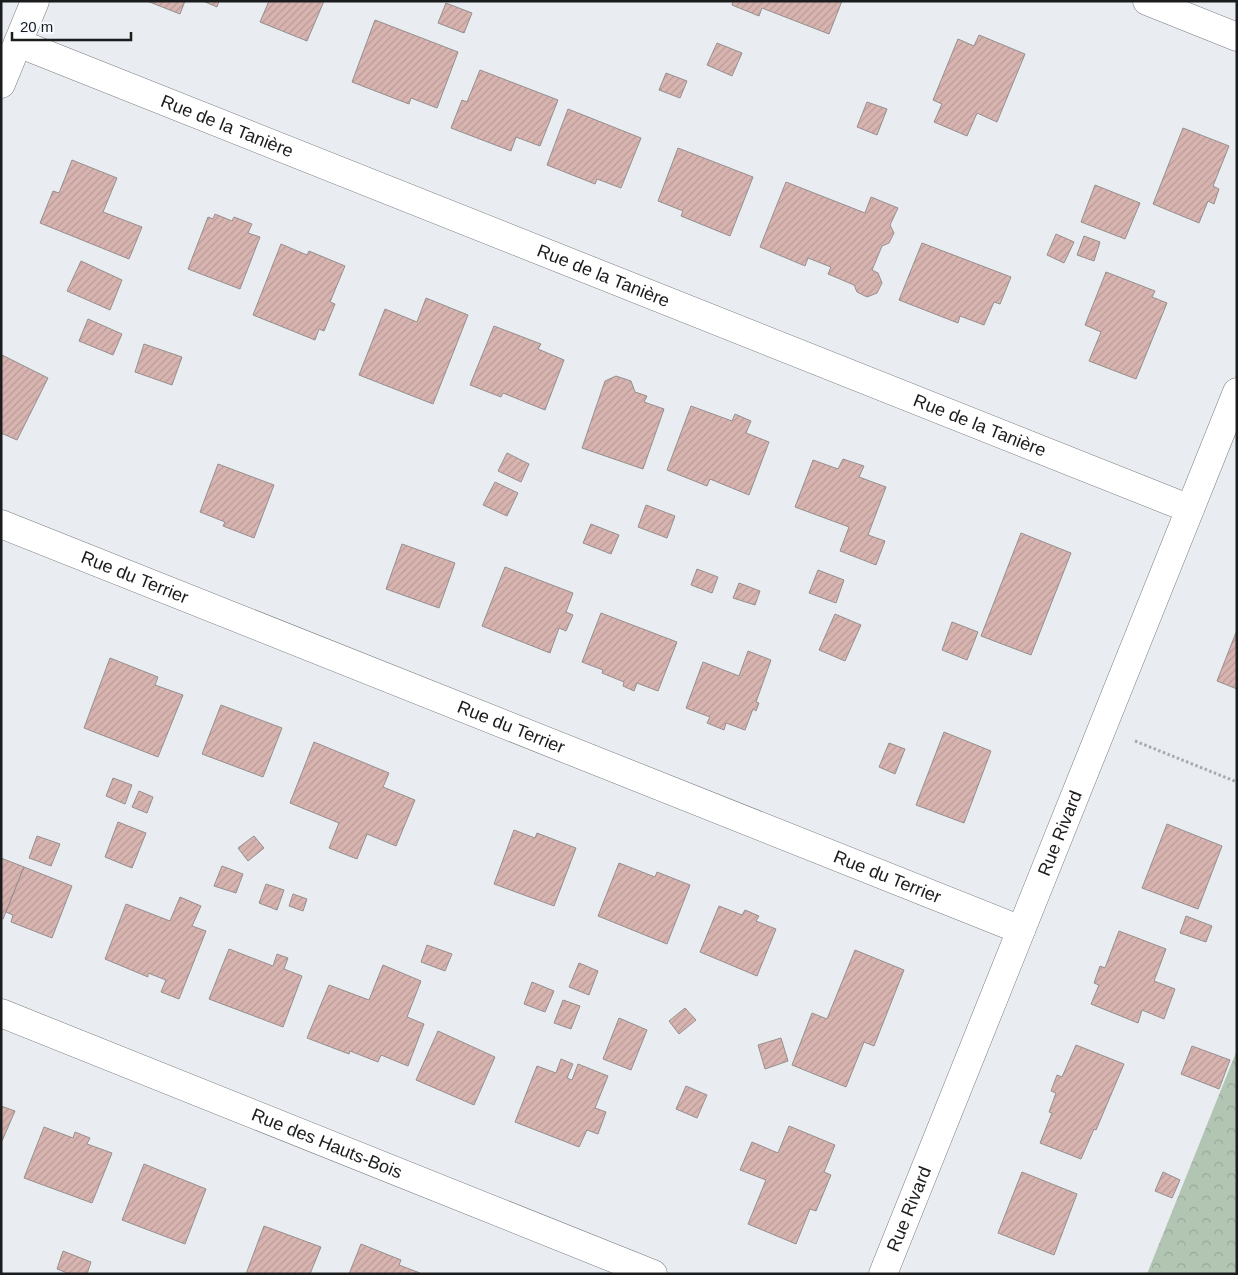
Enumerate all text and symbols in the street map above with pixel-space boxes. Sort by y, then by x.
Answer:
scale bar [12,10,131,42]
text: 20 m [20,18,53,35]
street label: Rue de la Tanière [158,91,296,161]
street label: Rue de la Tanière [534,240,673,311]
street label: Rue de la Tanière [911,390,1049,461]
street label: Rue du Terrier [78,547,191,608]
street label: Rue du Terrier [455,697,568,757]
street label: Rue Rivard [1034,788,1086,879]
street label: Rue du Terrier [831,846,944,907]
street label: Rue des Hauts-Bois [249,1104,405,1182]
street label: Rue Rivard [883,1164,935,1255]

